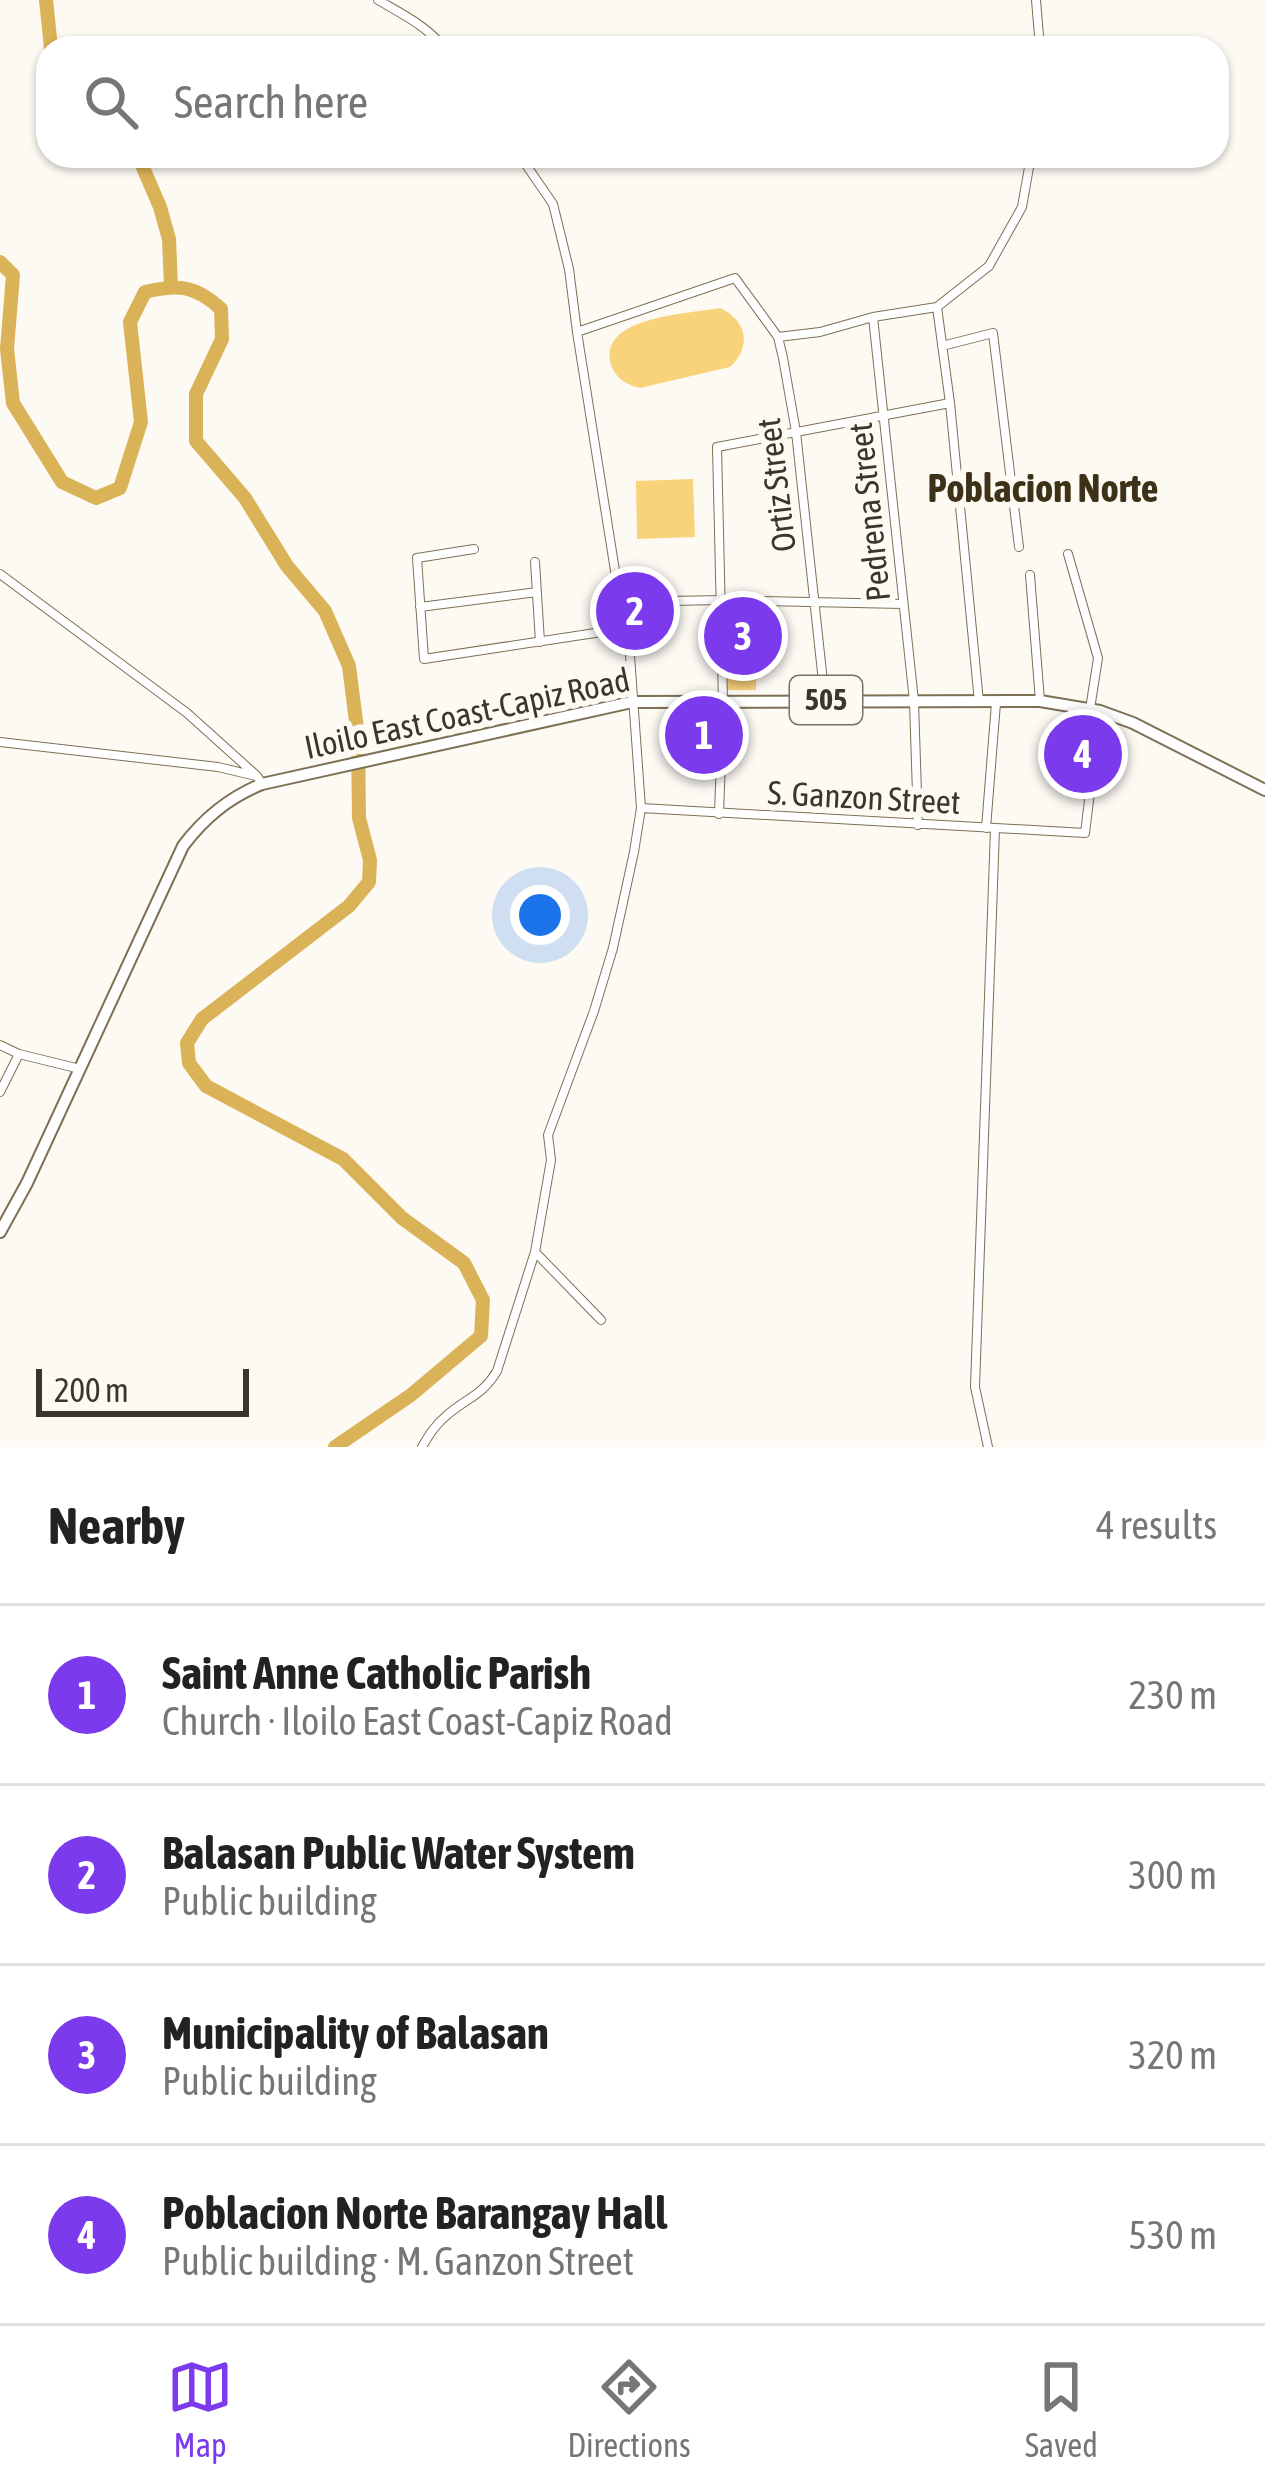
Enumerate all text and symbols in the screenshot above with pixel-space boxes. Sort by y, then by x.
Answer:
search box [36,36,1229,168]
icon: search [78,69,144,135]
text: Search here [174,76,368,128]
street label: Ortiz Street [749,416,803,554]
street label: Pedrena Street [841,421,897,603]
district label: Poblacion Norte [928,466,1159,510]
pin: 2 [596,566,674,656]
pin: 3 [704,591,782,681]
street label: Iloilo East Coast-Capiz Road [301,660,633,766]
road number: 505 [790,676,862,724]
pin: 1 [665,690,743,780]
pin: 4 [1044,709,1122,799]
street label: S. Ganzon Street [767,773,961,821]
your location [510,885,570,945]
scale bar [36,1363,249,1416]
text: 200 m [54,1371,129,1409]
text: Nearby [48,1496,185,1555]
text: 4 results [1096,1503,1217,1547]
text: Saint Anne Catholic Parish [162,1647,591,1699]
text: 1 [78,1673,96,1717]
text: 230 m [1129,1673,1217,1717]
text: Church · Iloilo East Coast-Capiz Road [162,1699,673,1743]
text: Balasan Public Water System [162,1827,635,1879]
text: 2 [78,1853,96,1897]
text: 300 m [1129,1853,1217,1897]
text: Public building [162,1879,377,1923]
text: Municipality of Balasan [162,2007,549,2059]
text: 3 [78,2033,96,2077]
text: 320 m [1129,2033,1217,2077]
text: Public building [162,2059,377,2103]
text: Poblacion Norte Barangay Hall [162,2187,667,2239]
text: 4 [78,2213,96,2257]
text: 530 m [1129,2213,1217,2257]
text: Public building · M. Ganzon Street [162,2239,634,2283]
tab: Map [167,2354,233,2464]
tab: Directions [567,2354,691,2464]
tab: Saved [1025,2354,1098,2464]

